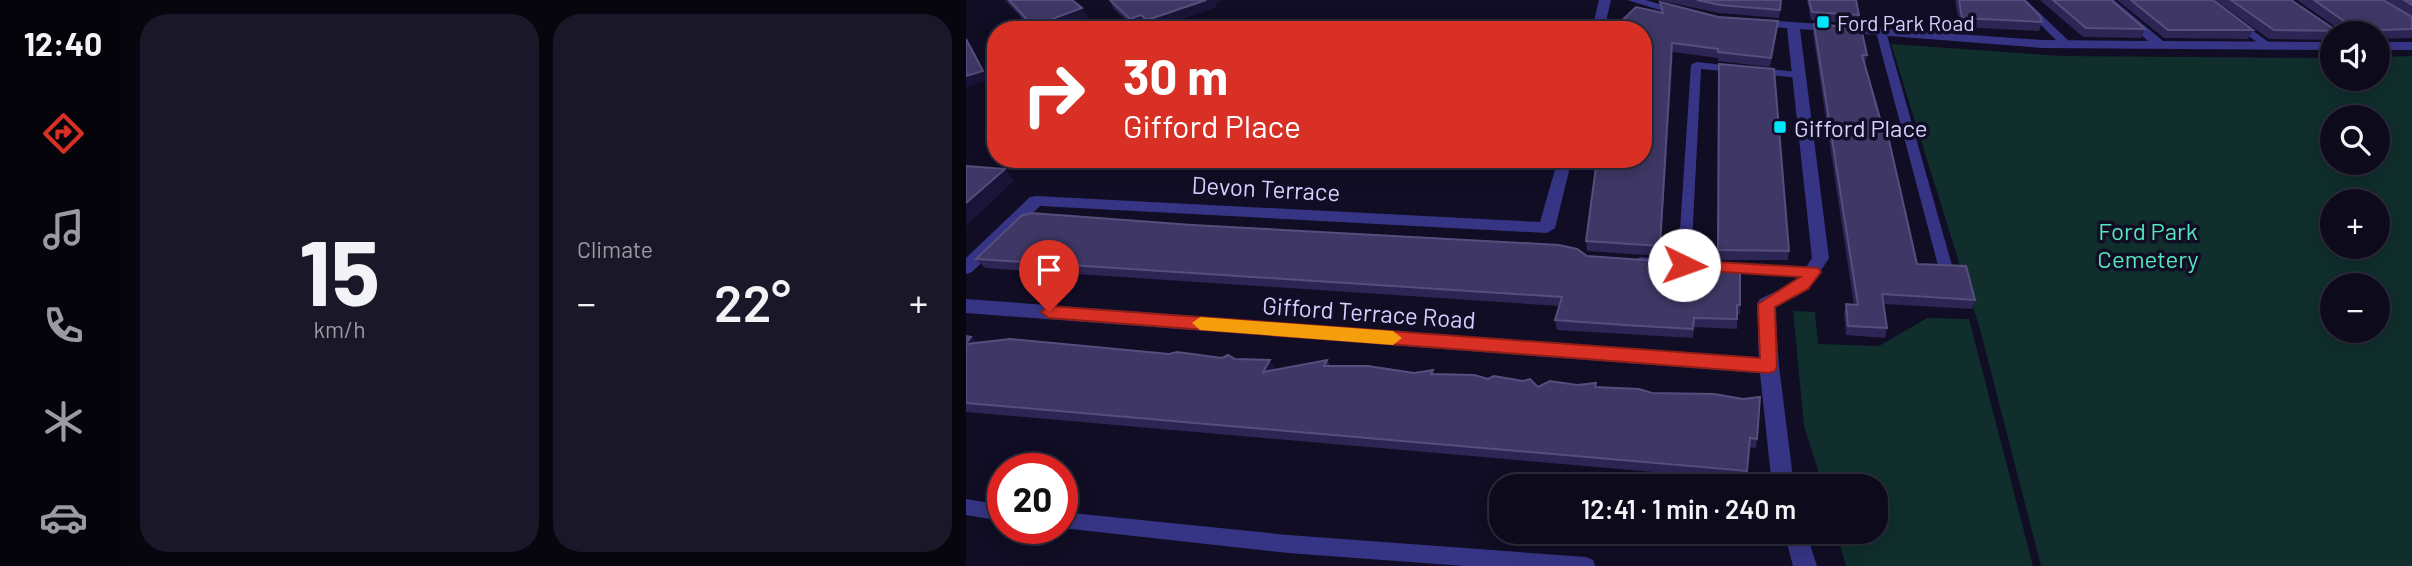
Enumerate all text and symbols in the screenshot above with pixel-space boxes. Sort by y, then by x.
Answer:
place label: Ford Park Road [1837,10,1975,35]
marker: Ford Park Road [1815,14,1831,30]
map controls [2320,21,2390,343]
button: sound [2320,21,2390,91]
text: 12:40 [24,24,102,62]
text: 30 m [1123,46,1228,105]
icon: right [1008,49,1099,140]
button: search [2320,105,2390,175]
text: Gifford Place [1123,106,1301,144]
icon: directions [39,109,88,158]
place label: Gifford Place [1794,113,1928,142]
marker: Gifford Place [1772,119,1788,135]
street label: Devon Terrace [1191,170,1341,206]
button: + [2320,189,2390,259]
icon: music [39,205,88,254]
text: 15 [299,215,380,324]
park label: Ford Park Cemetery [2097,216,2199,273]
position arrow [1647,228,1721,302]
text: Climate [577,235,653,263]
pin [1019,240,1079,312]
icon: arrive [1030,251,1068,289]
text: 22° [714,270,791,332]
button: − [2320,273,2390,343]
text: − [577,279,596,325]
text: + [909,279,928,325]
street label: Gifford Terrace Road [1261,290,1477,334]
icon: phone [39,301,88,350]
text: km/h [313,315,366,343]
icon: climate [39,397,88,446]
speed limit sign: 20 [987,453,1078,544]
icon: car [39,493,88,542]
text: 12:41 · 1 min · 240 m [1581,493,1796,524]

